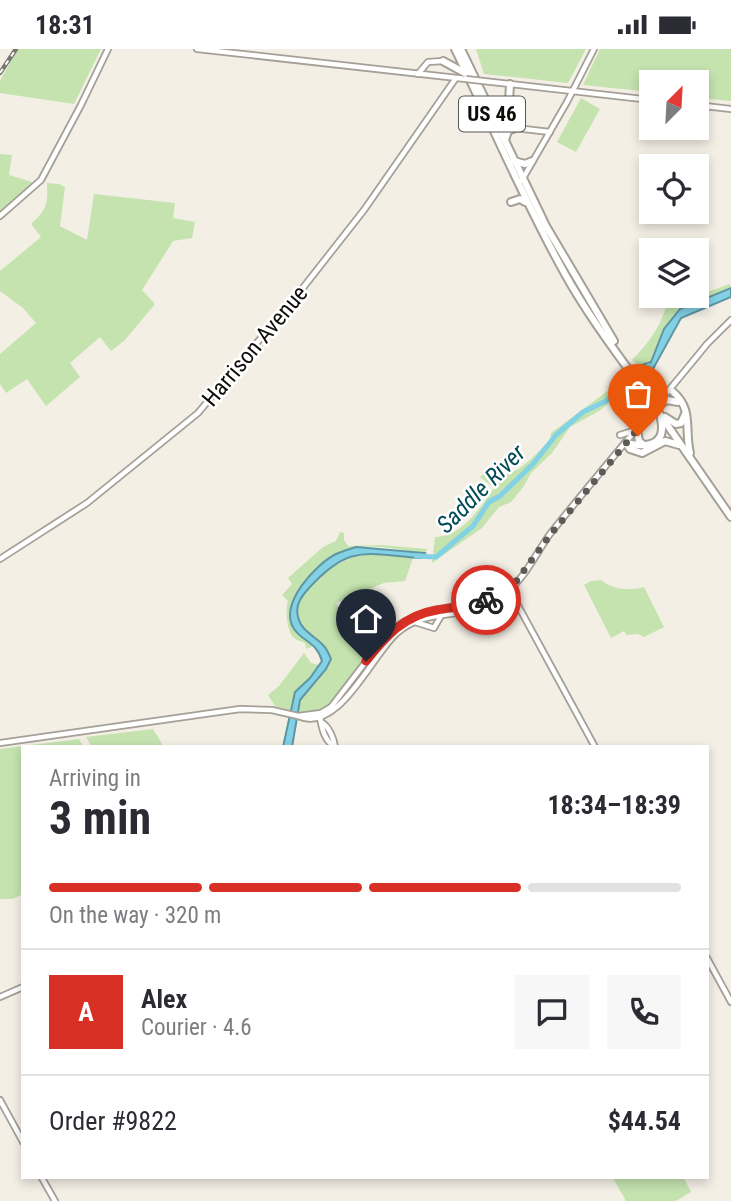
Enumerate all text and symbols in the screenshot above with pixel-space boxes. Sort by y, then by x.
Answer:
text: 18:31 [35,10,95,40]
north arrow [639,70,709,140]
map controls [639,70,709,308]
road number: US 46 [459,97,525,131]
button: locate [639,154,709,224]
button: layers [639,238,709,308]
street label: Harrison Avenue [197,280,313,412]
pin [608,364,668,436]
icon: bag [619,375,657,413]
water label: Saddle River [431,438,532,539]
courier [451,565,521,635]
icon: bike [467,581,505,619]
pin [336,589,396,661]
icon: home [347,600,385,638]
text: Arriving in [49,765,141,792]
text: 18:34–18:39 [547,790,681,820]
text: 3 min [49,791,151,845]
text: On the way · 320 m [49,902,221,929]
button: chat [515,975,589,1049]
button: phone [607,975,681,1049]
text: Alex [141,984,187,1014]
text: A [78,997,94,1027]
text: Courier · 4.6 [141,1014,252,1041]
text: Order #9822 [49,1106,177,1136]
text: $44.54 [608,1106,681,1136]

